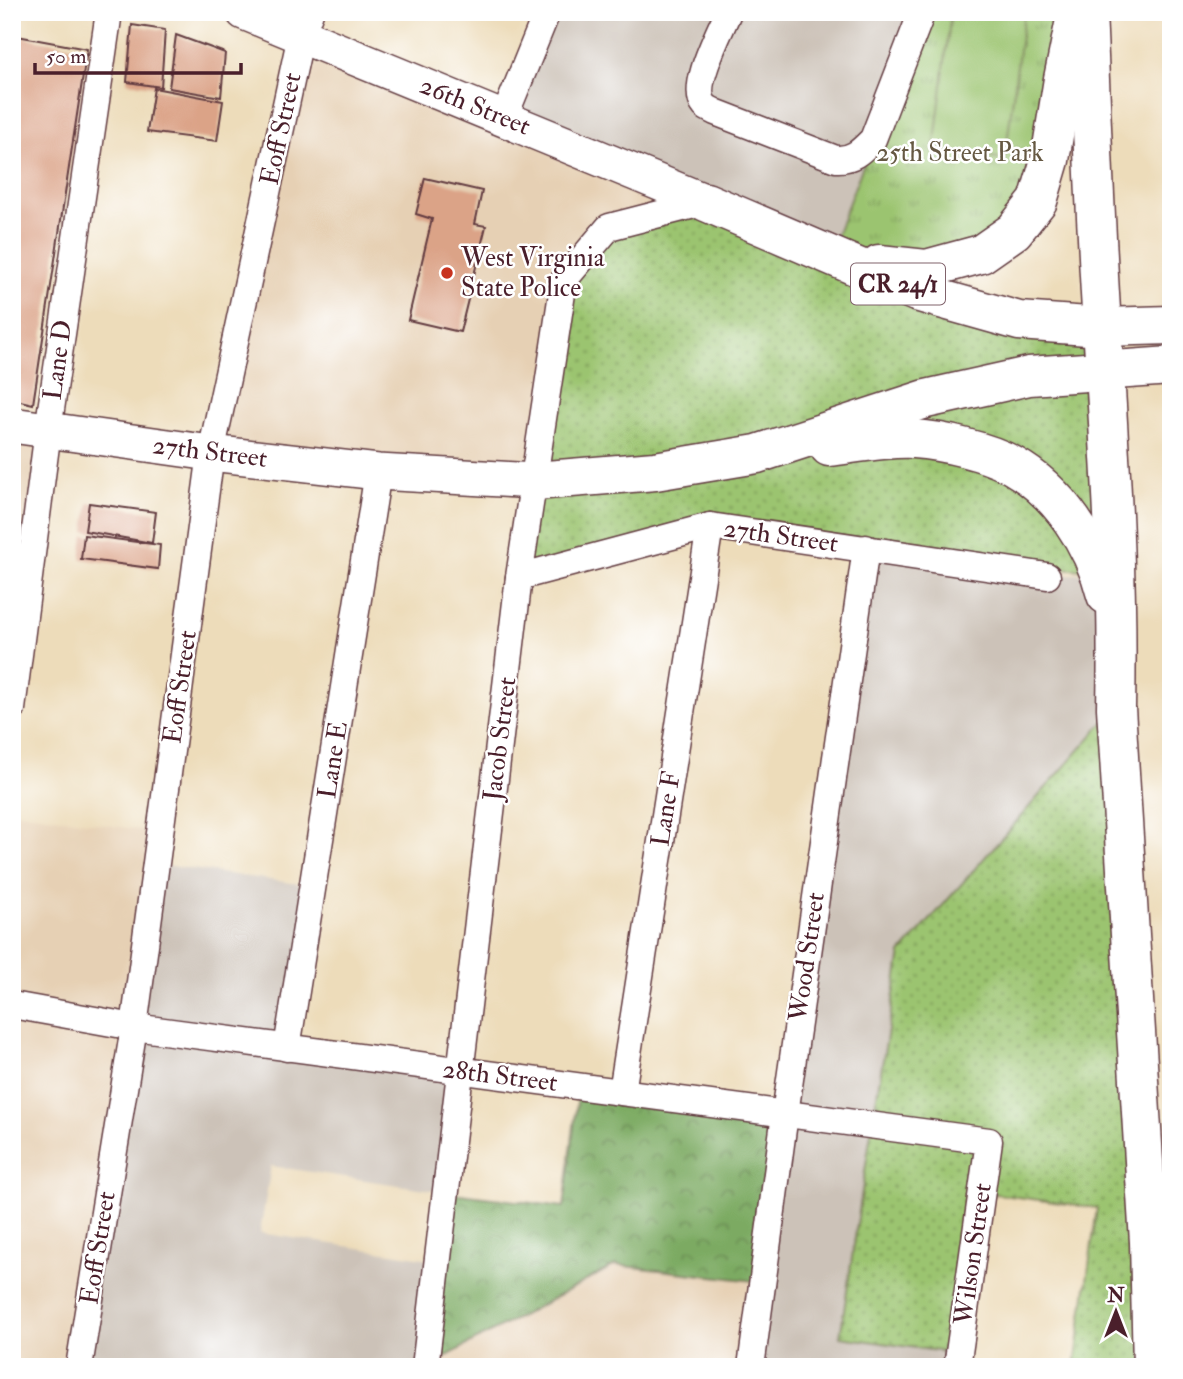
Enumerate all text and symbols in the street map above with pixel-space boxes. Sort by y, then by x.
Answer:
scale bar [35,32,242,76]
text: 50 m [46,43,87,70]
street label: 26th Street [415,69,535,143]
street label: Eoff Street [253,70,309,188]
park label: 25th Street Park [876,137,1044,169]
place label: West Virginia State Police [460,242,605,304]
road number: CR 24/1 [851,264,945,304]
marker: West Virginia State Police [439,265,455,281]
street label: Lane D [37,318,79,402]
street label: 27th Street [151,429,269,475]
street label: 27th Street [722,512,840,560]
street label: Eoff Street [156,628,204,746]
street label: Jacob Street [476,675,523,804]
street label: Lane E [311,719,355,801]
street label: Lane F [644,769,688,849]
street label: Wood Street [782,890,832,1025]
street label: 28th Street [441,1053,559,1099]
street label: Wilson Street [947,1181,999,1328]
street label: Eoff Street [73,1189,123,1307]
north arrow [1082,1278,1152,1348]
text: N [1106,1284,1125,1308]

